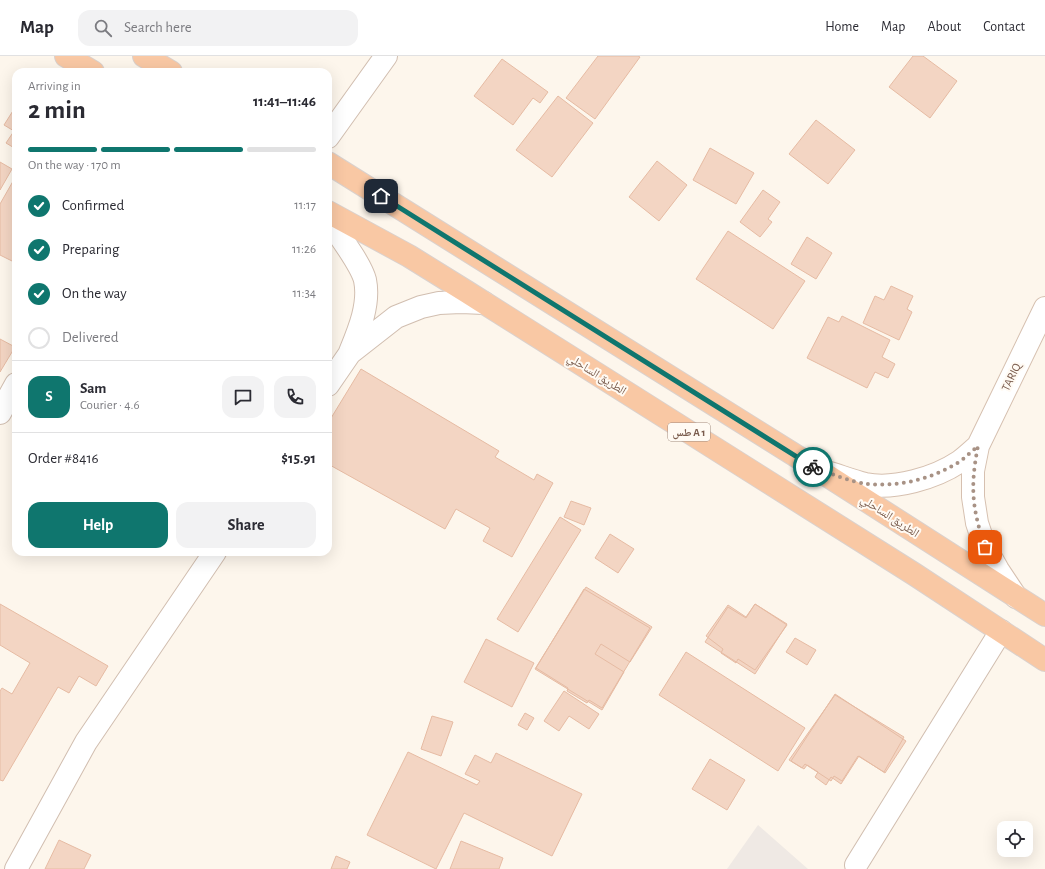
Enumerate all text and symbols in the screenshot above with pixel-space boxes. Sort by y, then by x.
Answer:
search box [78,10,358,46]
icon: search [92,17,114,39]
text: Map [20,18,54,37]
text: Search here [124,20,192,35]
text: Home [825,20,859,34]
text: Map [881,20,905,34]
text: About [927,20,961,34]
text: Contact [983,20,1025,34]
text: Arriving in [28,80,81,93]
text: 11:41–11:46 [253,94,316,109]
text: 2 min [28,97,86,123]
text: On the way · 170 m [28,159,121,172]
pin [364,179,398,213]
icon: home [370,185,392,207]
icon: check [28,195,50,217]
text: Confirmed [62,198,124,213]
text: 11:17 [294,199,316,212]
icon: check [28,239,50,261]
text: Preparing [62,242,119,257]
text: 11:26 [292,243,316,256]
icon: check [28,283,50,305]
text: On the way [62,286,127,301]
text: 11:34 [292,287,316,300]
text: Delivered [62,330,119,345]
street label: الطريق الساحلي [563,351,629,400]
street label: TARIQ [999,360,1024,393]
button: chat [222,376,264,418]
button: phone [274,376,316,418]
text: Sam [80,381,106,396]
text: S [45,389,53,404]
text: Courier · 4.6 [80,399,140,412]
road number: طس A 1 [668,423,710,441]
courier [793,447,833,487]
text: Order #8416 [28,451,99,466]
text: $15.91 [281,451,316,466]
icon: bike [802,456,824,478]
street label: الطريق الساحلي [857,493,921,543]
button: Help [28,502,168,548]
button: Share [176,502,316,548]
pin [968,530,1002,564]
icon: bag [974,536,996,558]
map controls [997,821,1033,857]
button: locate [997,821,1033,857]

